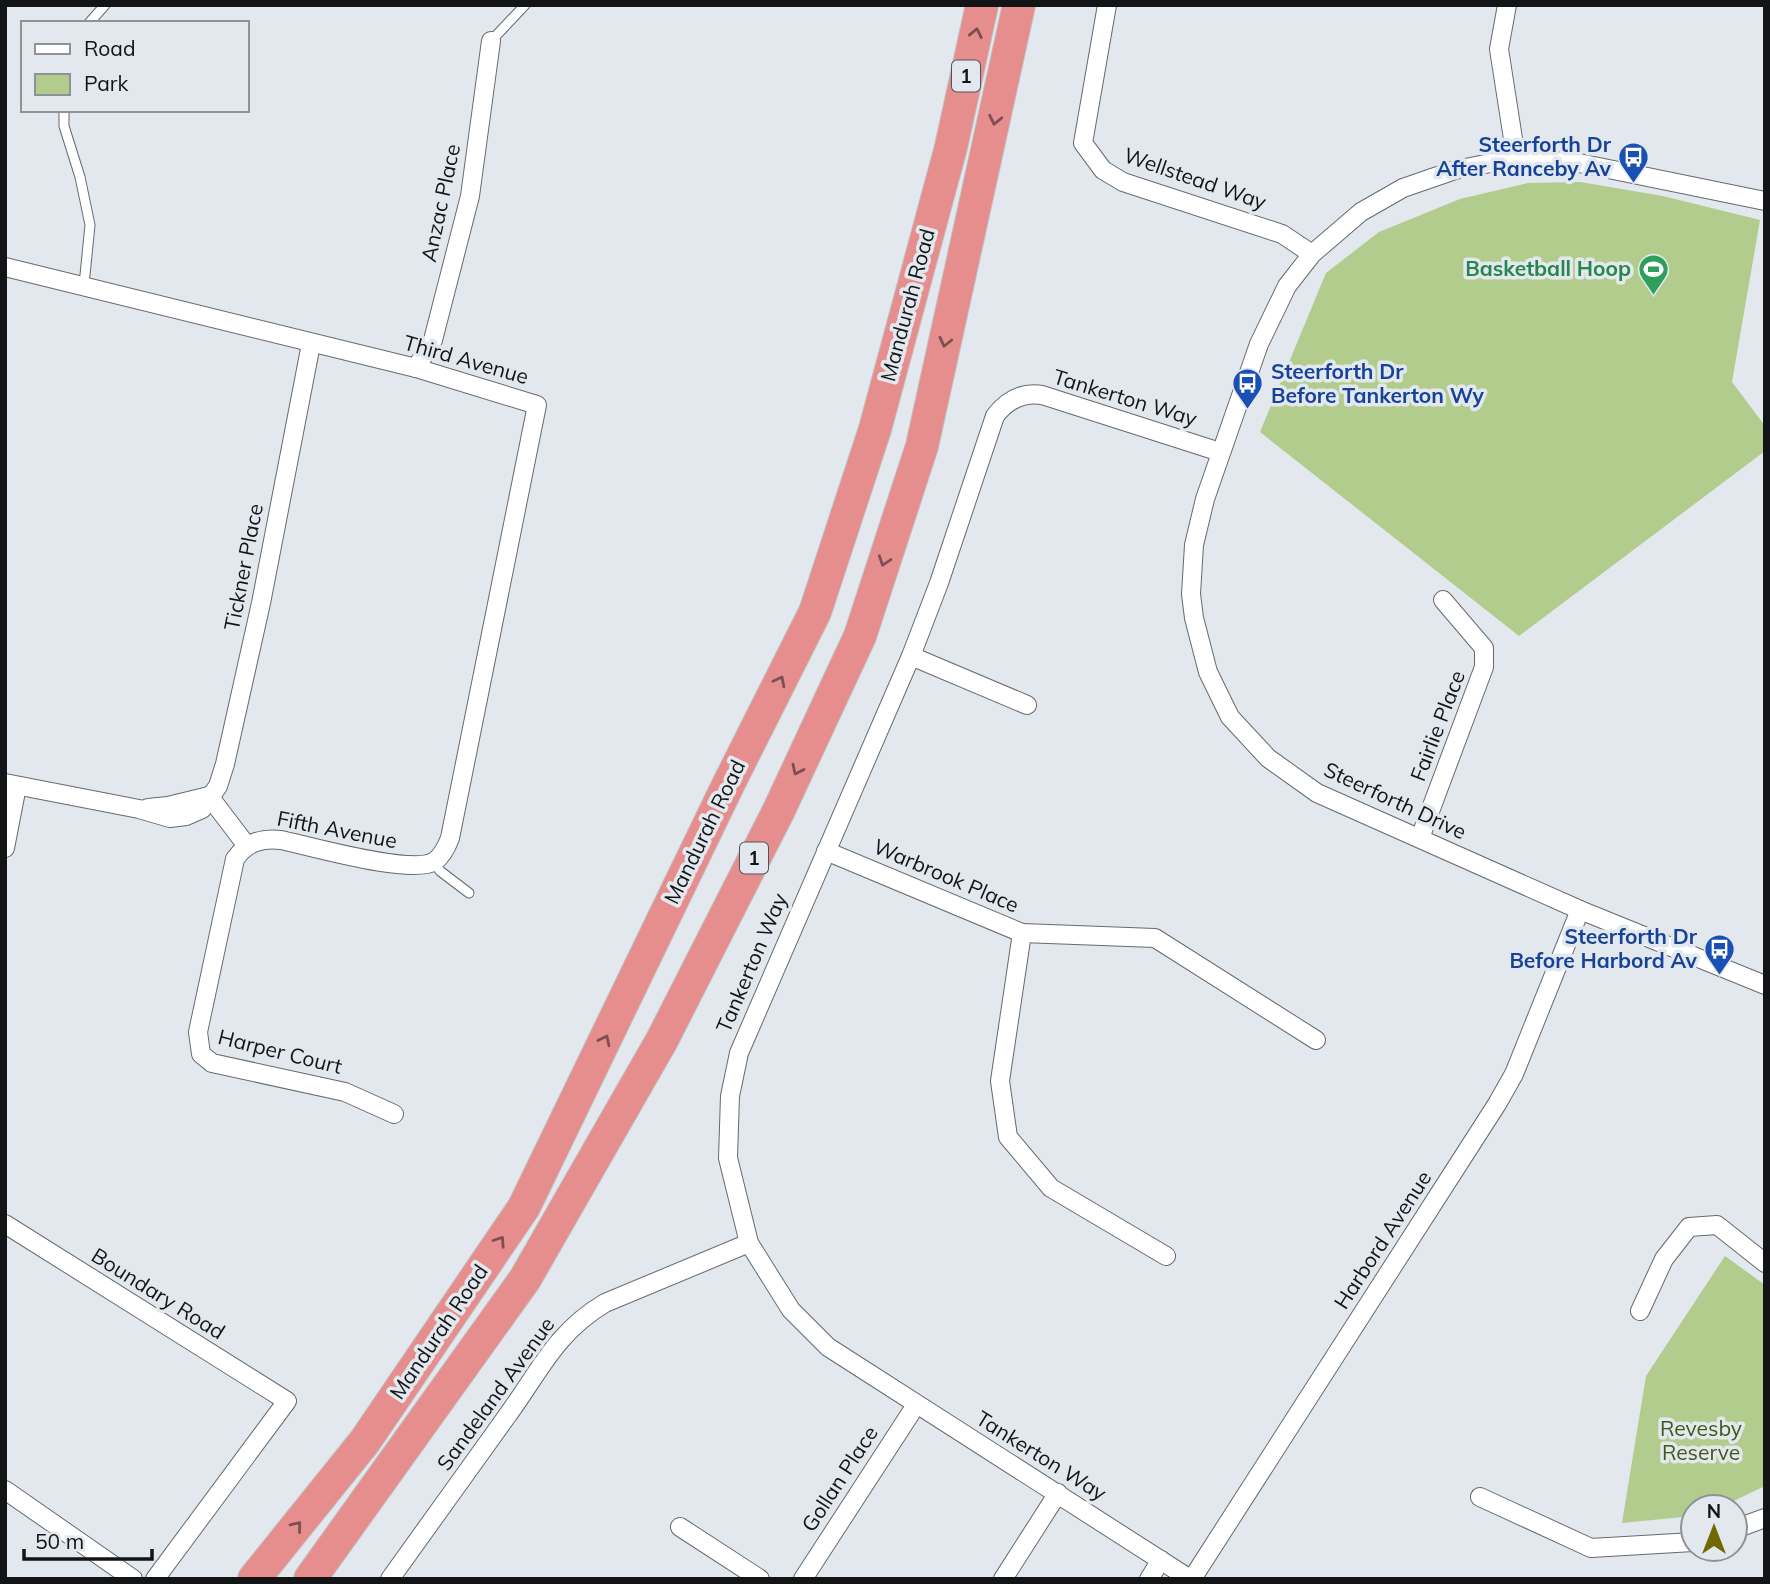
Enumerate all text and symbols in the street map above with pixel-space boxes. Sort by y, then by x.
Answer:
legend [21,21,248,112]
one-way arrow [967,27,982,39]
text: Road [84,35,135,61]
road number: 1 [952,60,980,92]
text: Park [84,70,128,96]
one-way arrow [988,114,1003,126]
place label: Steerforth Dr After Ranceby Av [1436,131,1612,181]
bus stop icon: Steerforth Dr After Ranceby Av [1617,140,1651,184]
street label: Anzac Place [415,141,465,264]
street label: Wellstead Way [1121,142,1270,215]
street label: Mandurah Road [874,226,940,384]
sports icon: Basketball Hoop [1637,252,1671,296]
place label: Basketball Hoop [1465,255,1631,281]
street label: Third Avenue [401,329,532,389]
one-way arrow [939,336,953,348]
place label: Steerforth Dr Before Tankerton Wy [1271,358,1485,408]
street label: Tankerton Way [1050,363,1200,431]
bus stop icon: Steerforth Dr Before Tankerton Wy [1231,367,1265,411]
street label: Tickner Place [218,501,268,632]
one-way arrow [878,554,893,566]
street label: Fairlie Place [1404,667,1470,785]
one-way arrow [772,676,786,688]
street label: Mandurah Road [658,755,750,908]
street label: Steerforth Drive [1320,756,1471,844]
one-way arrow [791,763,805,776]
street label: Fifth Avenue [275,805,399,853]
street label: Warbrook Place [870,833,1023,917]
road number: 1 [740,842,768,874]
street label: Tankerton Way [710,889,792,1036]
place label: Steerforth Dr Before Harbord Av [1509,923,1698,973]
bus stop icon: Steerforth Dr Before Harbord Av [1703,932,1737,976]
street label: Harper Court [216,1023,345,1079]
one-way arrow [596,1035,610,1047]
street label: Harbord Avenue [1328,1165,1437,1313]
one-way arrow [492,1236,504,1249]
street label: Boundary Road [87,1242,230,1345]
street label: Mandurah Road [383,1259,493,1404]
street label: Sandeland Avenue [431,1312,560,1475]
street label: Tankerton Way [971,1405,1112,1506]
park label: Revesby Reserve [1660,1415,1742,1465]
street label: Gollan Place [795,1421,883,1536]
north arrow [1679,1493,1749,1563]
text: N [1707,1499,1721,1523]
scale bar [24,1518,152,1562]
one-way arrow [288,1521,301,1533]
text: 50 m [35,1528,84,1554]

